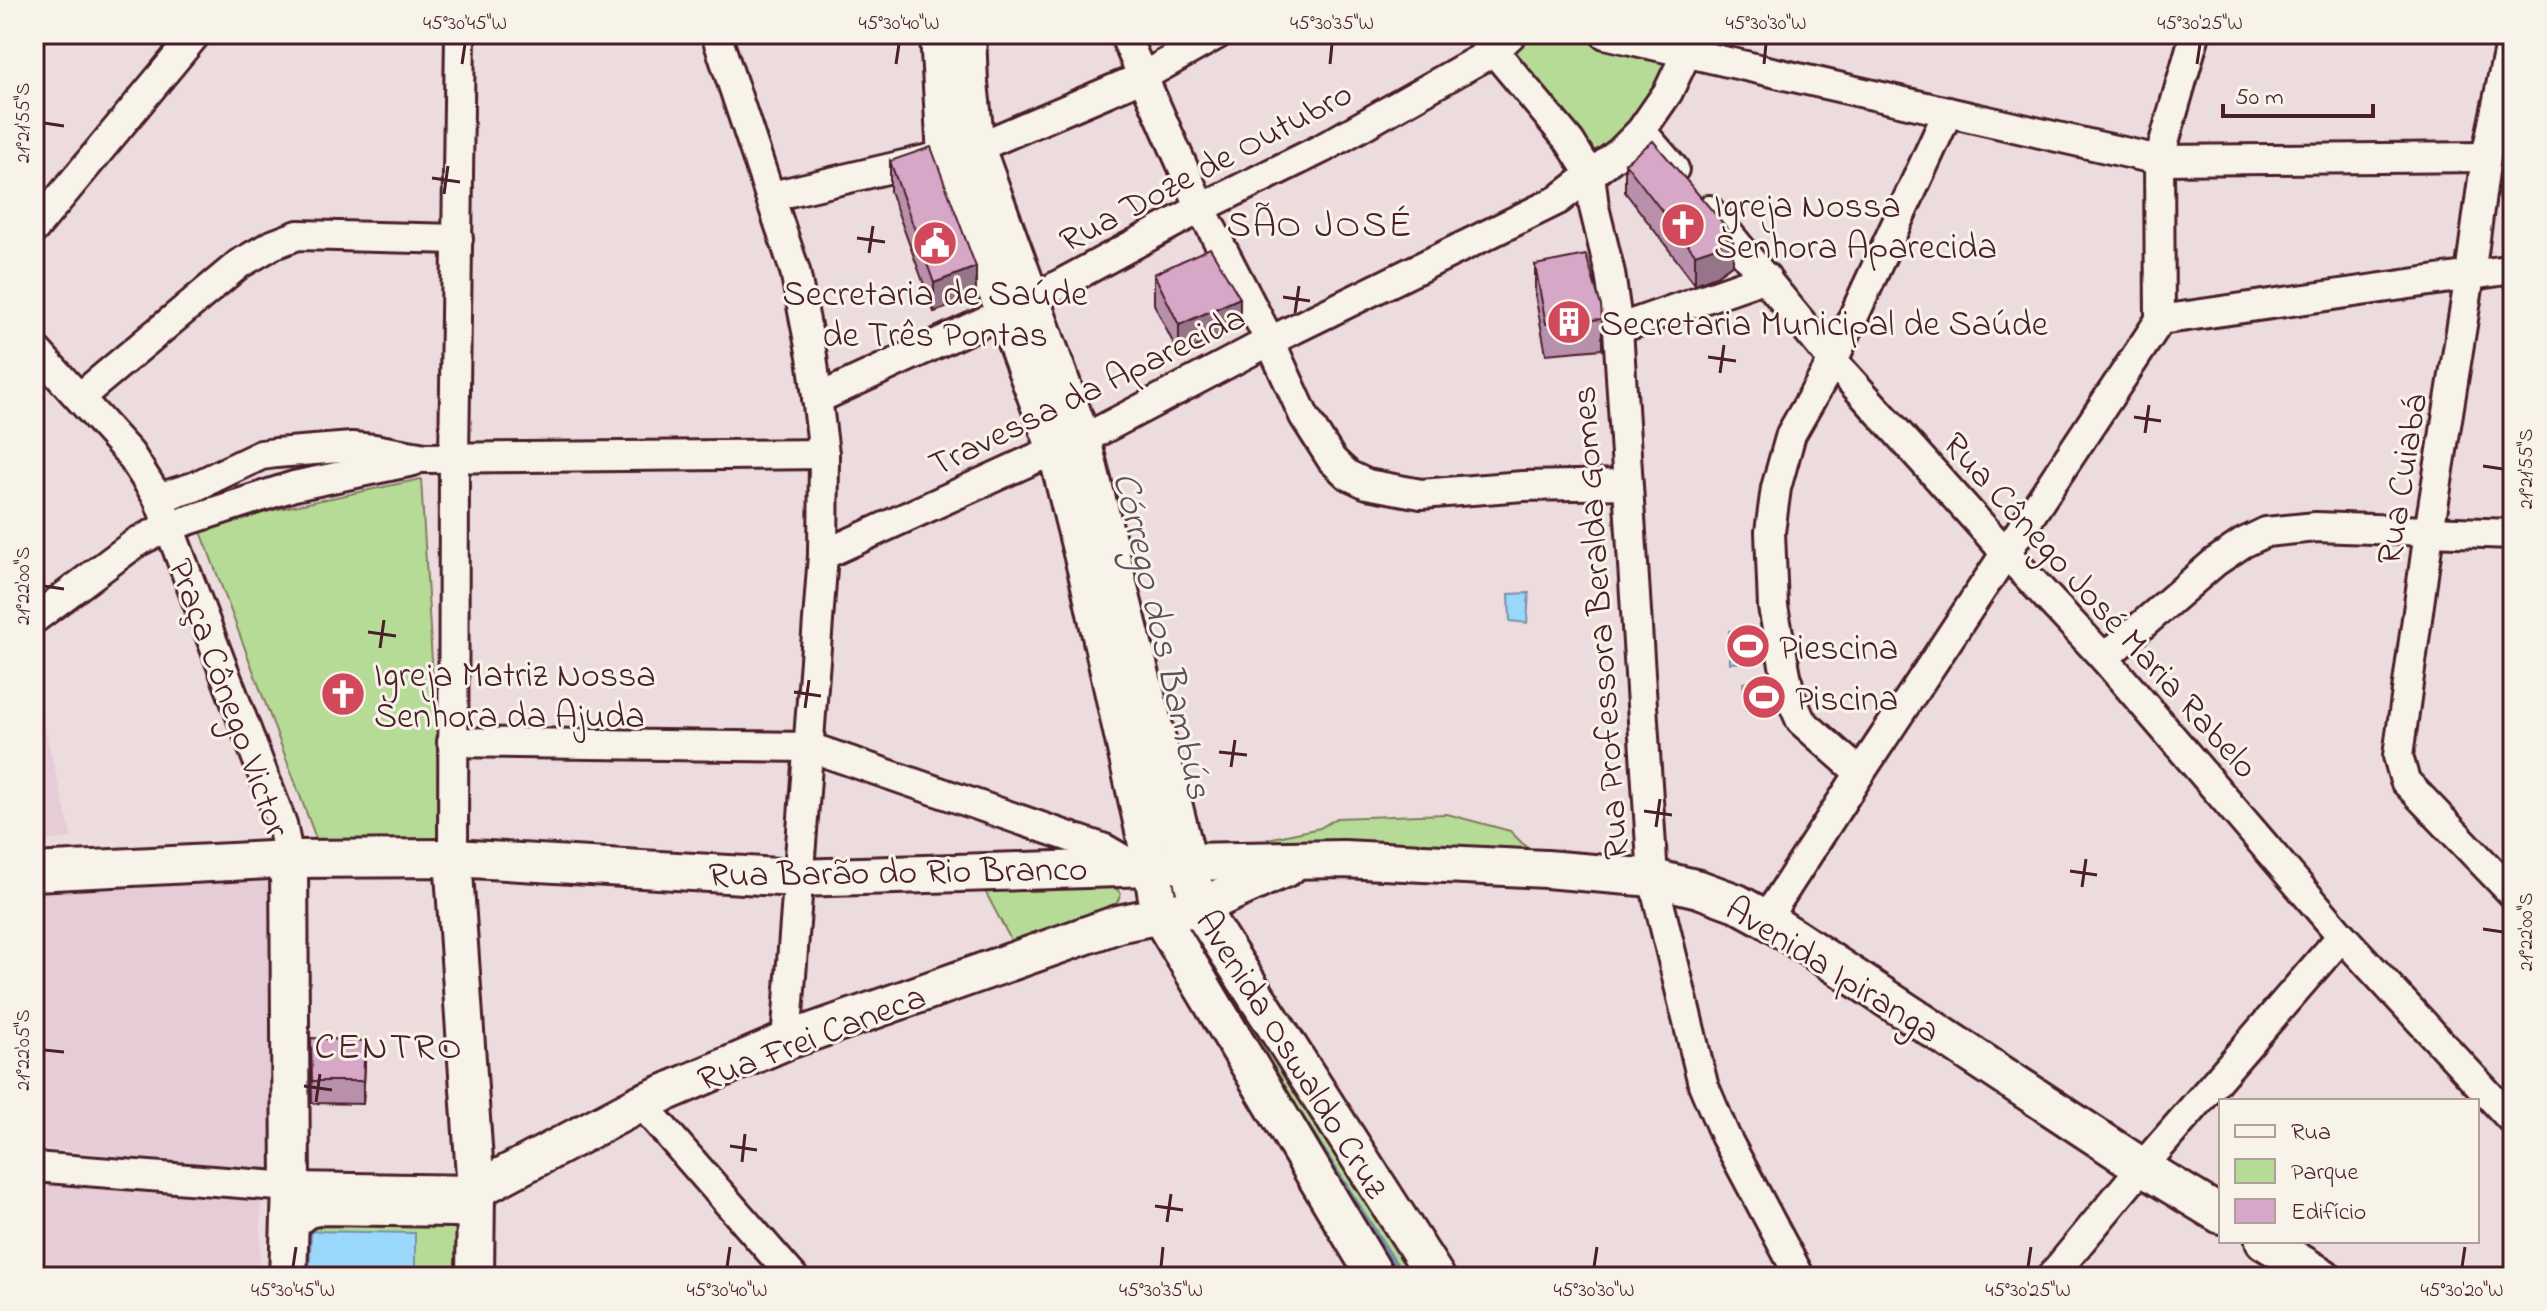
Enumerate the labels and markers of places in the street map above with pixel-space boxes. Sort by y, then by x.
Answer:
place label: Igreja Nossa Senhora Aparecida [1714,182,1997,276]
church icon: Igreja Nossa Senhora Aparecida [1659,201,1707,249]
public building icon: Secretaria de Saúde de Três Pontas [911,219,959,267]
place label: Secretaria de Saúde de Três Pontas [783,270,1088,364]
building icon: Secretaria Municipal de Saúde [1545,298,1593,346]
place label: Secretaria Municipal de Saúde [1600,300,2049,353]
sports icon: Piescina [1724,622,1772,670]
place label: Piescina [1779,624,1898,677]
place label: Igreja Matriz Nossa Senhora da Ajuda [374,651,656,745]
church icon: Igreja Matriz Nossa Senhora da Ajuda [319,670,367,718]
sports icon: Piscina [1740,673,1788,721]
place label: Piscina [1795,675,1898,728]

